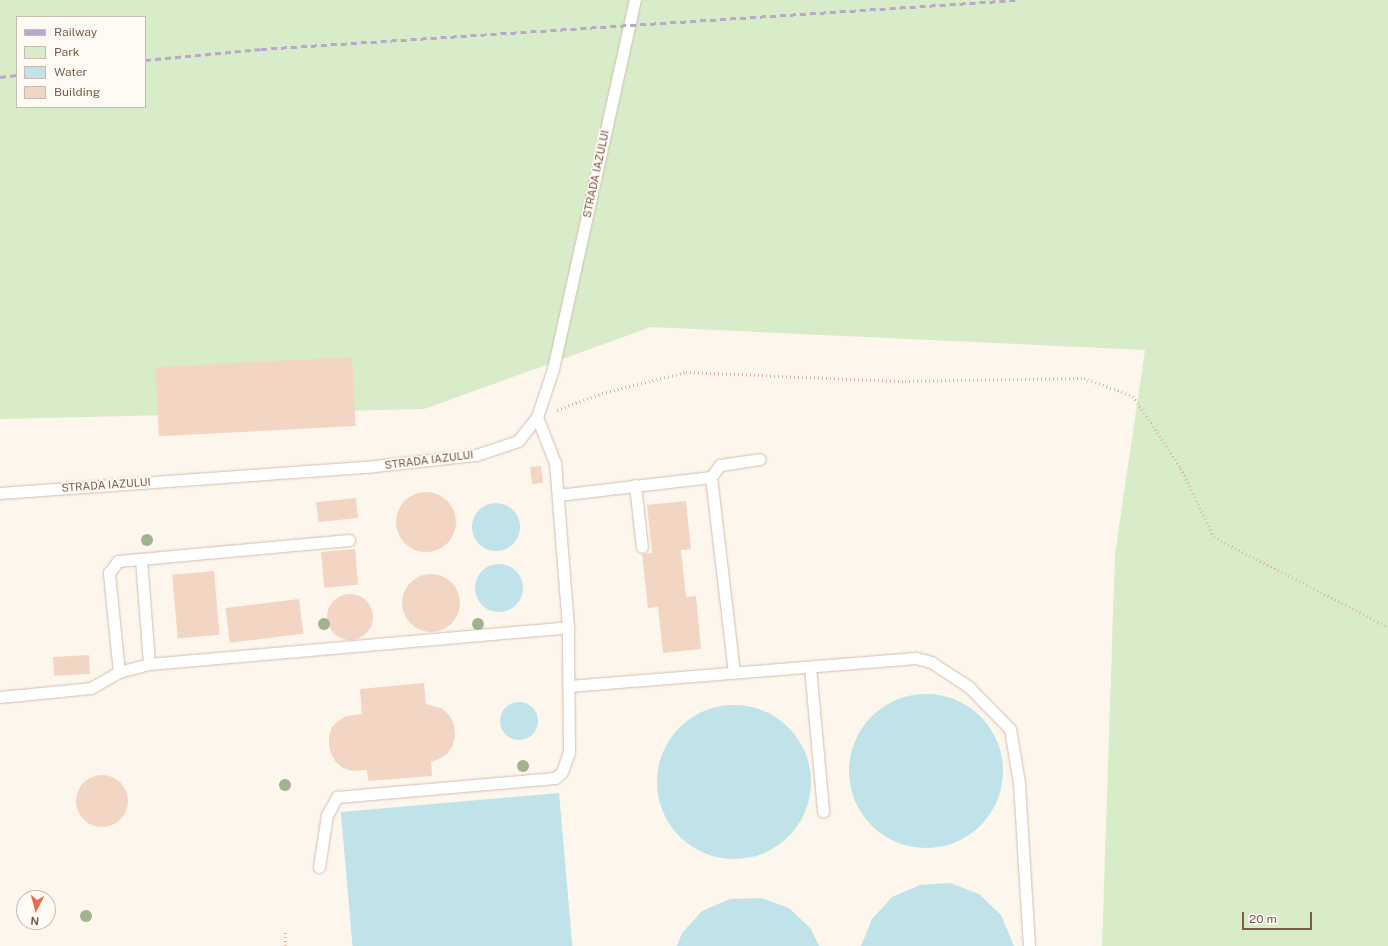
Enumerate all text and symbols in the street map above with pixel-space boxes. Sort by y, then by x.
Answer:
legend [16,16,146,108]
text: Railway [54,25,97,39]
text: Park [54,45,80,59]
text: Water [54,65,87,79]
text: Building [54,85,100,99]
street label: STRADA IAZULUI [580,129,612,219]
street label: STRADA IAZULUI [384,448,474,472]
street label: STRADA IAZULUI [61,475,151,495]
north arrow [16,890,56,930]
scale bar [1244,904,1314,930]
text: 20 m [1249,912,1277,926]
text: N [30,915,40,927]

